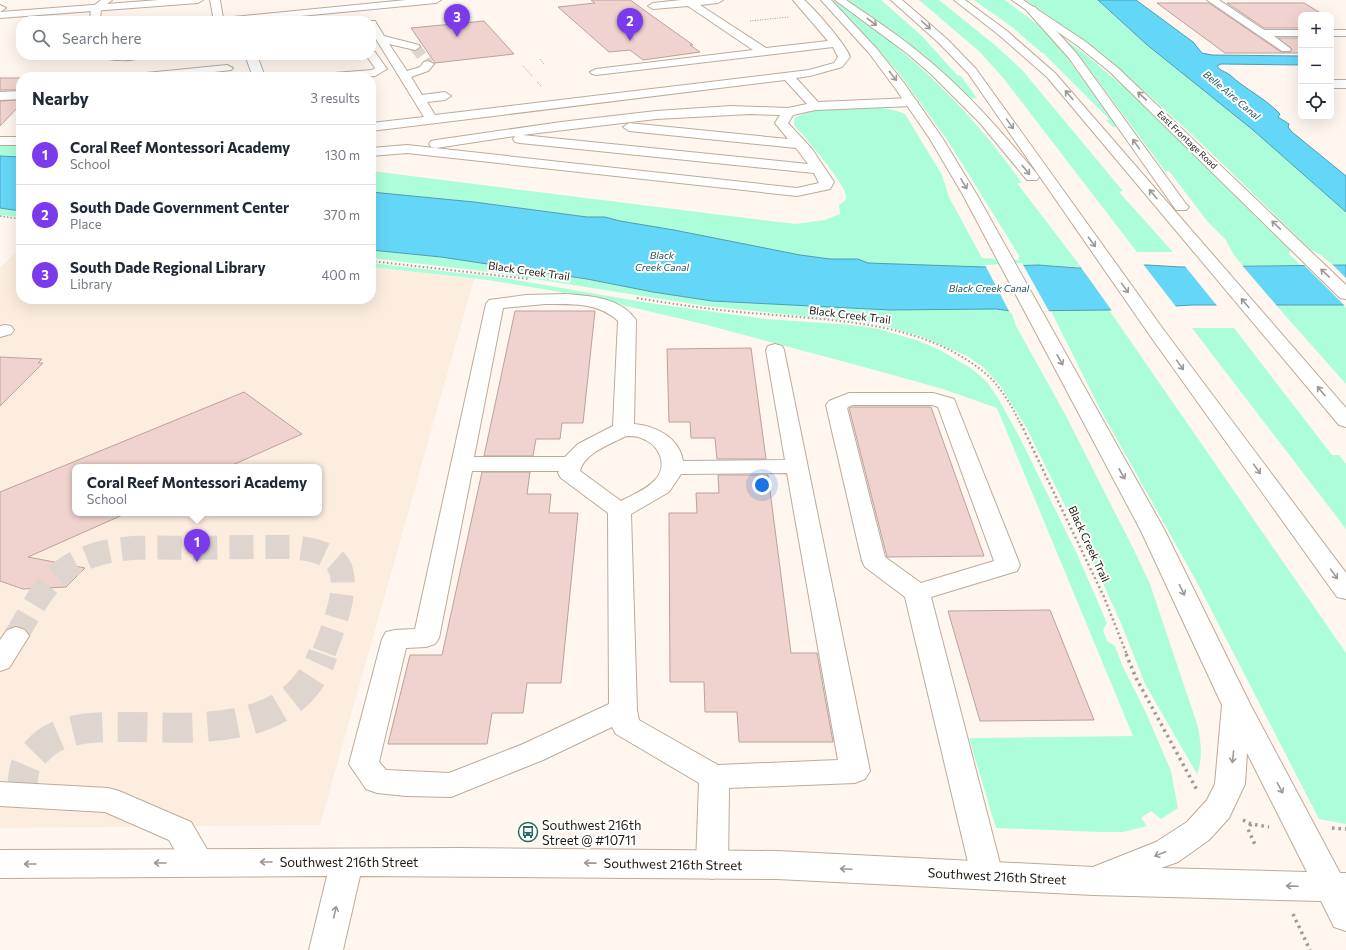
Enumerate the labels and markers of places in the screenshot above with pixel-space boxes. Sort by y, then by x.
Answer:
pin: 3 [444,4,470,37]
pin: 2 [617,8,643,41]
pin: 1 [184,529,210,562]
place label: Southwest 216th Street @ #10711 [542,817,641,848]
bus stop icon: Southwest 216th Street @ #10711 [517,821,539,843]

